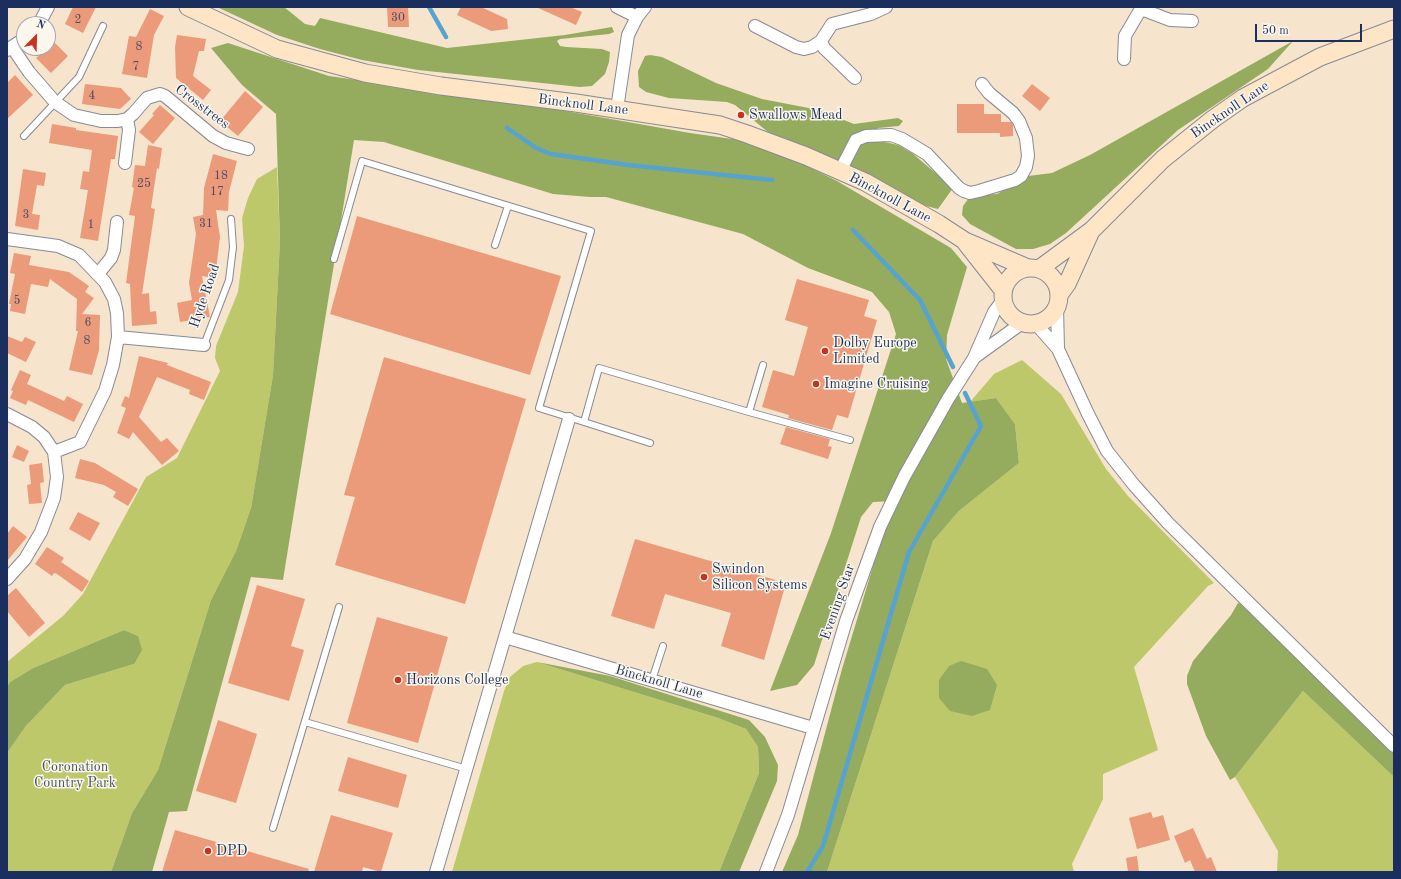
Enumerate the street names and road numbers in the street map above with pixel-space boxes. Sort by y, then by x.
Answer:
street label: Bincknoll Lane [1188,78,1272,142]
street label: Crosstrees [171,81,233,133]
street label: Bincknoll Lane [537,91,629,119]
street label: Bincknoll Lane [846,169,934,227]
street label: Hyde Road [186,262,224,330]
street label: Evening Star [817,562,859,642]
street label: Bincknoll Lane [613,661,705,703]

